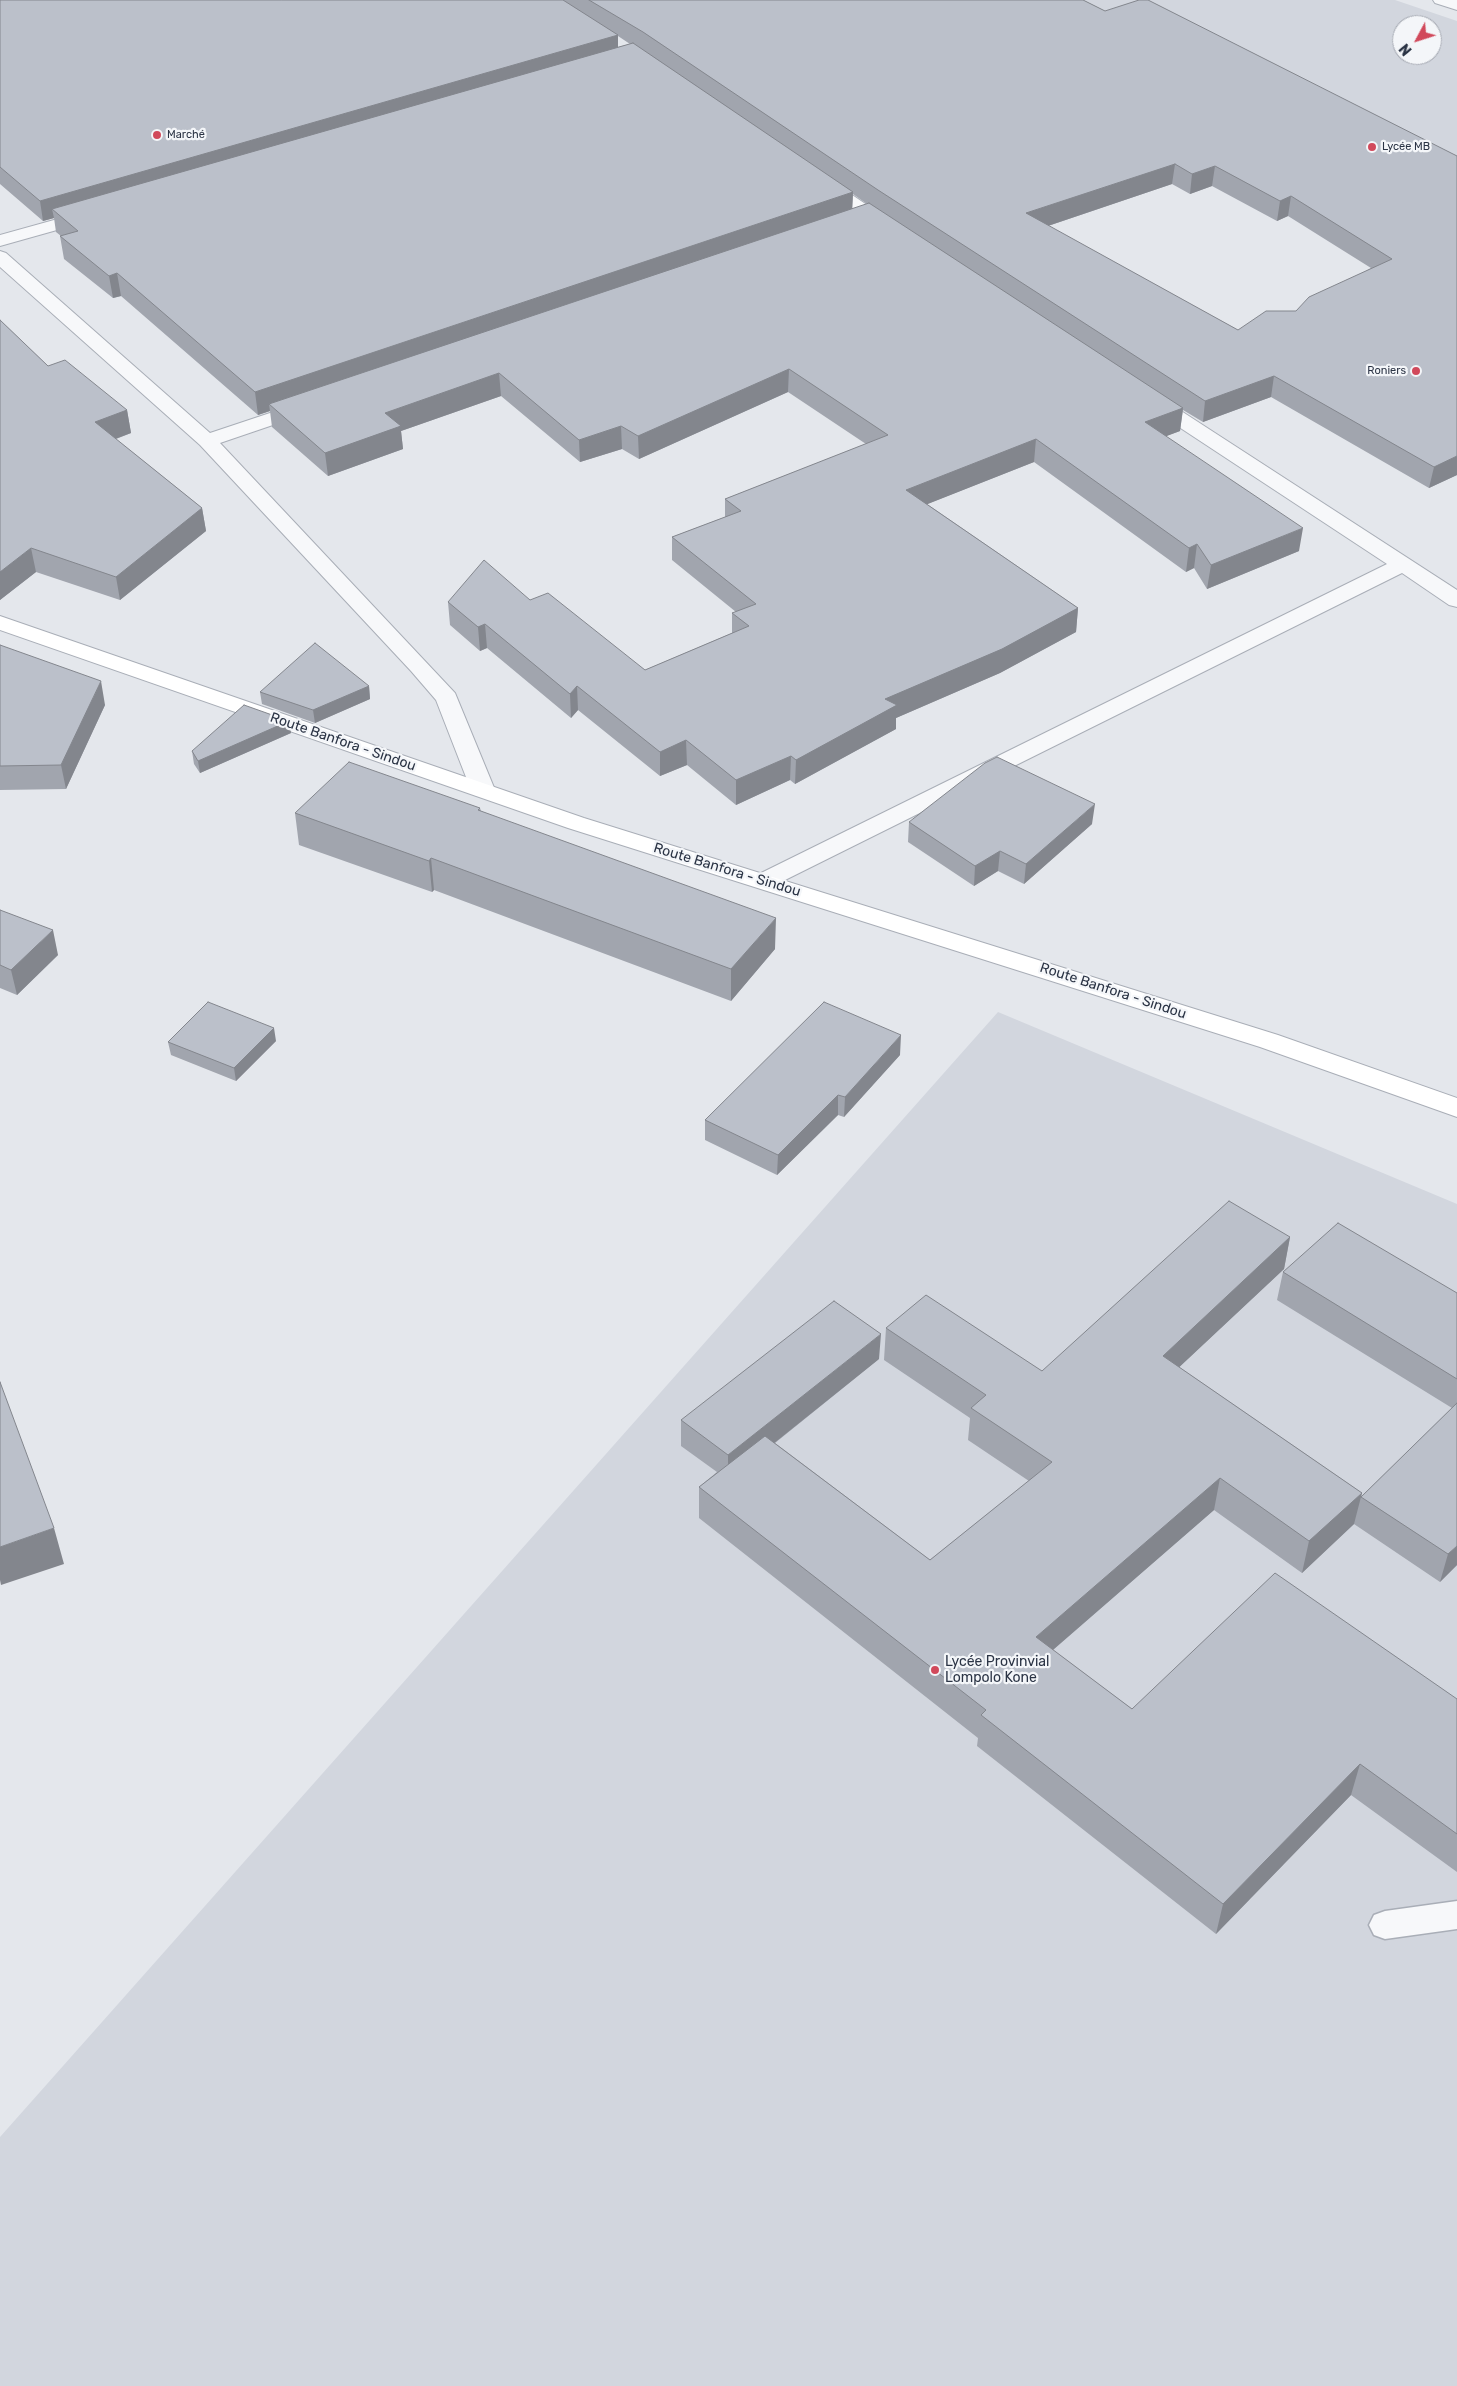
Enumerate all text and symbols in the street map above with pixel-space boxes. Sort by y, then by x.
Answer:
north arrow [1392,15,1442,65]
text: N [1396,40,1416,59]
place label: Marché [167,128,205,142]
marker: Marché [151,129,163,141]
place label: Lycée MB [1382,140,1430,154]
marker: Lycée MB [1366,141,1378,153]
place label: Roniers [1367,364,1406,378]
marker: Roniers [1410,365,1422,377]
street label: Route Banfora - Sindou [268,709,418,775]
street label: Route Banfora - Sindou [651,840,803,900]
street label: Route Banfora - Sindou [1038,959,1188,1023]
place label: Lycée Provinvial Lompolo Kone [945,1654,1049,1686]
marker: Lycée Provinvial Lompolo Kone [929,1664,941,1676]

